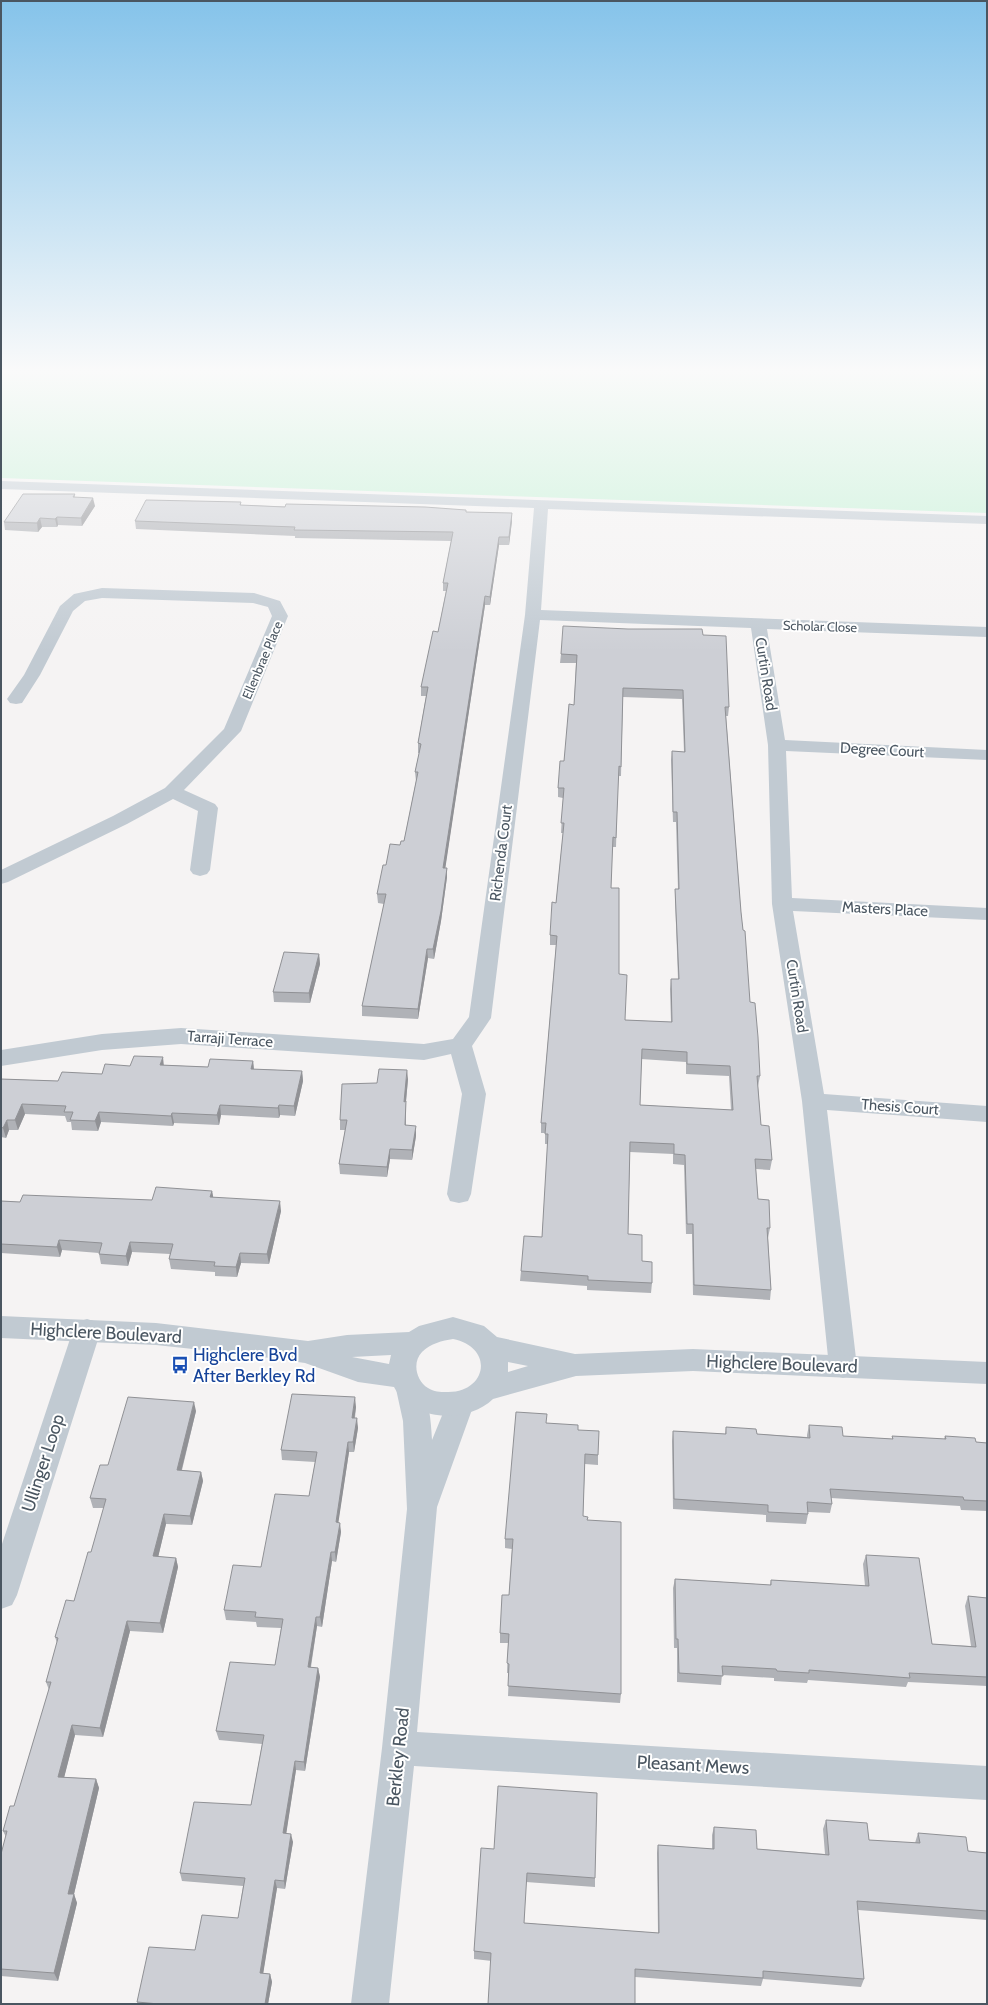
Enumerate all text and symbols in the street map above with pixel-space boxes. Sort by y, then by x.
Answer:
street label: Scholar Close [783,617,858,635]
street label: Ellenbrae Place [238,618,286,702]
street label: Curtin Road [751,636,781,712]
street label: Degree Court [839,739,925,761]
street label: Richenda Court [486,804,516,902]
street label: Masters Place [842,898,929,920]
street label: Curtin Road [782,958,812,1034]
street label: Tarraji Terrace [186,1027,274,1051]
street label: Thesis Court [861,1095,939,1119]
street label: Highclere Boulevard [30,1318,182,1348]
place label: Highclere Bvd After Berkley Rd [193,1344,315,1387]
street label: Highclere Boulevard [706,1350,858,1378]
bus stop icon: Highclere Bvd After Berkley Rd [170,1355,190,1375]
street label: Ullinger Loop [17,1411,69,1515]
street label: Berkley Road [382,1707,414,1807]
street label: Pleasant Mews [636,1751,750,1779]

